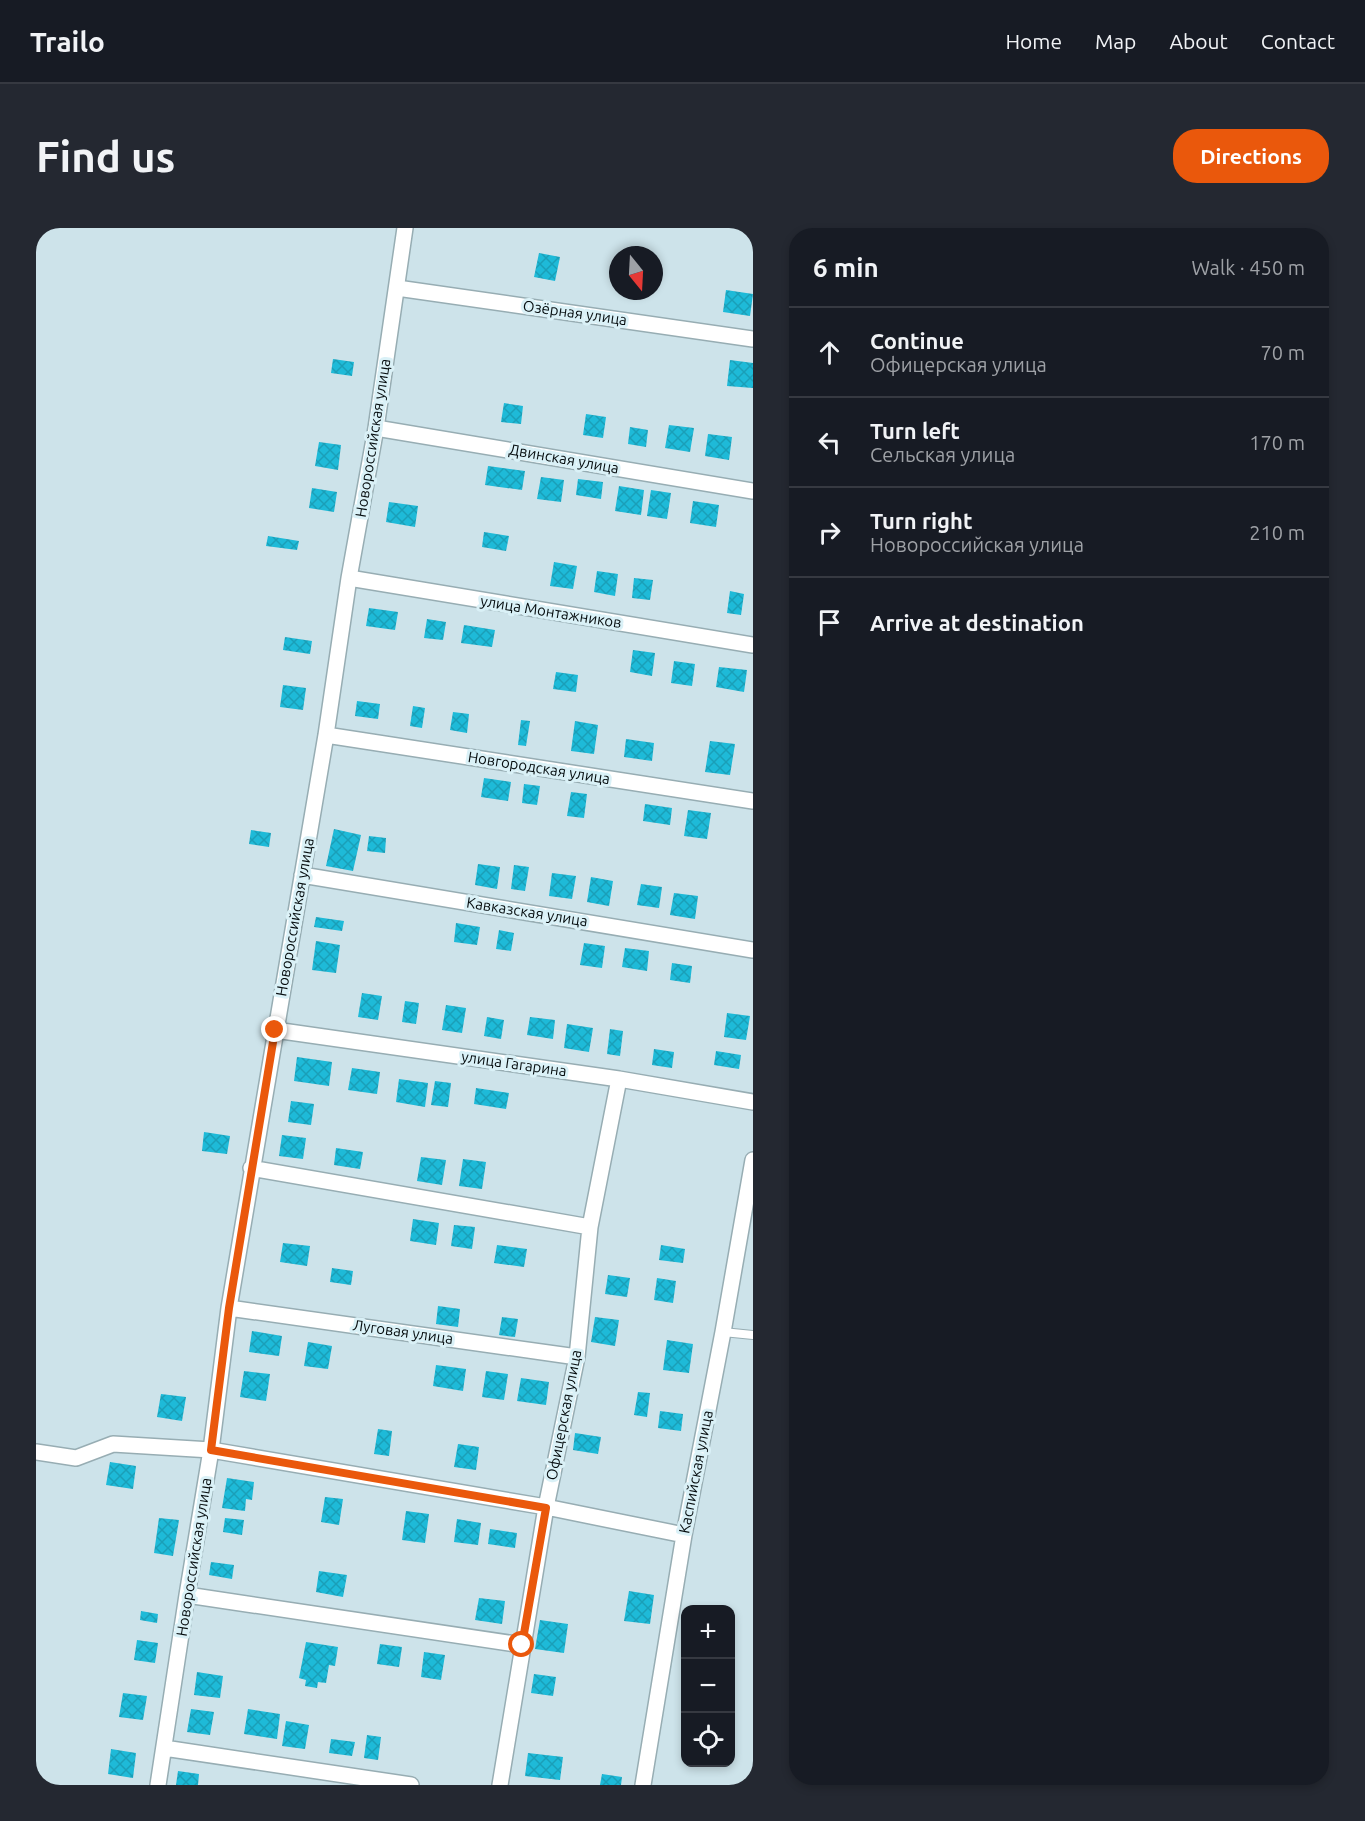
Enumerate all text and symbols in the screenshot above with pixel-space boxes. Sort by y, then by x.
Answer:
text: Trailo [30,26,105,57]
text: Home [1005,29,1062,53]
text: Map [1095,29,1136,53]
text: About [1169,29,1228,53]
text: Contact [1261,29,1335,53]
button: Directions [1173,129,1329,183]
text: Find us [36,133,175,180]
north arrow [609,246,663,300]
text: 6 min [813,253,879,282]
text: Walk · 450 m [1192,256,1305,279]
street label: Озёрная улица [522,297,628,328]
text: Continue [870,328,964,353]
icon: ahead [813,336,846,369]
text: 70 m [1261,341,1305,364]
text: Офицерская улица [870,353,1047,376]
street label: Новороссийская улица [352,357,393,519]
text: Turn left [870,418,960,443]
icon: left [813,426,846,459]
text: 170 m [1249,431,1305,454]
street label: Двинская улица [508,440,620,477]
text: Сельская улица [870,443,1015,466]
text: Turn right [870,508,972,533]
icon: right [813,516,846,549]
text: 210 m [1249,521,1305,544]
text: Новороссийская улица [870,533,1084,556]
street label: улица Монтажников [479,592,623,631]
icon: arrive [813,606,846,639]
text: Arrive at destination [870,610,1084,635]
street label: Новгородская улица [467,748,611,787]
street label: Новороссийская улица [272,836,317,997]
street label: Кавказская улица [465,894,589,929]
route end [261,1016,287,1042]
street label: улица Гагарина [460,1048,568,1079]
street label: Луговая улица [352,1316,454,1347]
street label: Офицерская улица [543,1348,585,1482]
street label: Каспийская улица [675,1409,716,1535]
street label: Новороссийская улица [173,1476,214,1638]
map controls [681,1605,735,1767]
button: + [681,1605,735,1659]
route start [508,1631,534,1657]
button: − [681,1659,735,1713]
button: locate [681,1713,735,1767]

